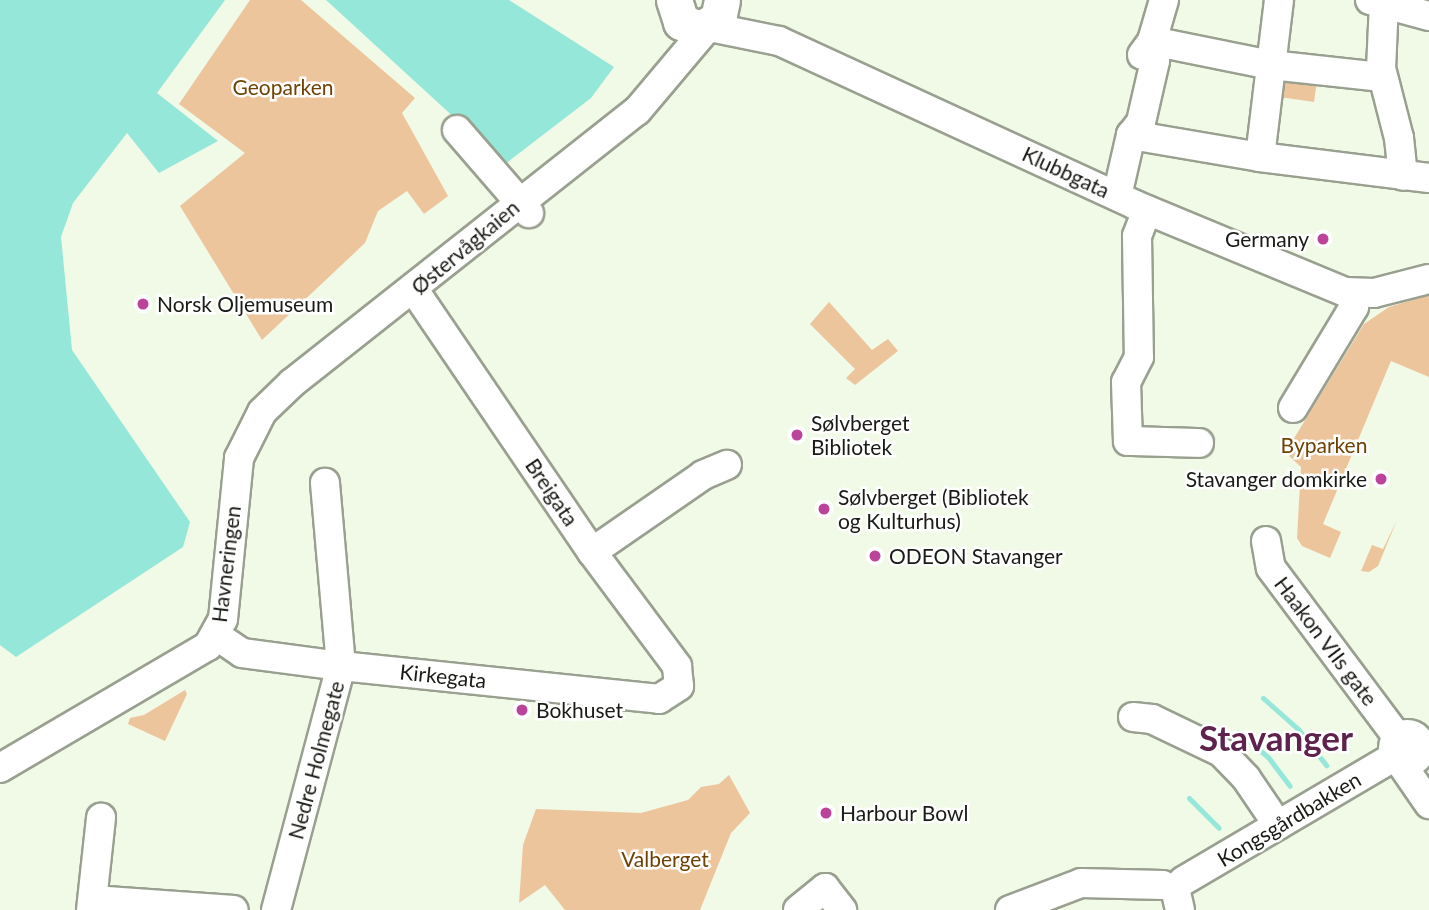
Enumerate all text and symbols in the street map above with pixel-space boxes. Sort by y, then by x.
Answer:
park label: Geoparken [233,74,333,100]
street label: Klubbgata [1018,141,1114,203]
street label: Østervågkaien [406,195,524,299]
place label: Germany [1225,226,1309,252]
marker: Germany [1315,231,1331,247]
place label: Norsk Oljemuseum [157,291,333,317]
marker: Norsk Oljemuseum [135,296,151,312]
place label: Sølvberget Bibliotek [811,410,910,460]
marker: Sølvberget Bibliotek [789,427,805,443]
park label: Byparken [1281,432,1367,458]
street label: Breigata [520,454,584,530]
place label: Stavanger domkirke [1185,466,1367,492]
marker: Stavanger domkirke [1373,471,1389,487]
place label: Sølvberget (Bibliotek og Kulturhus) [838,484,1029,534]
marker: Sølvberget (Bibliotek og Kulturhus) [816,501,832,517]
street label: Havneringen [206,504,246,624]
place label: ODEON Stavanger [889,543,1063,569]
marker: ODEON Stavanger [867,548,883,564]
street label: Haakon VIIs gate [1269,571,1383,711]
street label: Kirkegata [398,659,488,693]
street label: Nedre Holmegate [283,678,349,842]
place label: Bokhuset [536,697,623,723]
marker: Bokhuset [514,702,530,718]
district label: Stavanger [1199,716,1353,758]
street label: Kongsgårdbakken [1213,766,1365,872]
place label: Harbour Bowl [840,800,969,826]
marker: Harbour Bowl [818,805,834,821]
park label: Valberget [621,846,709,872]

